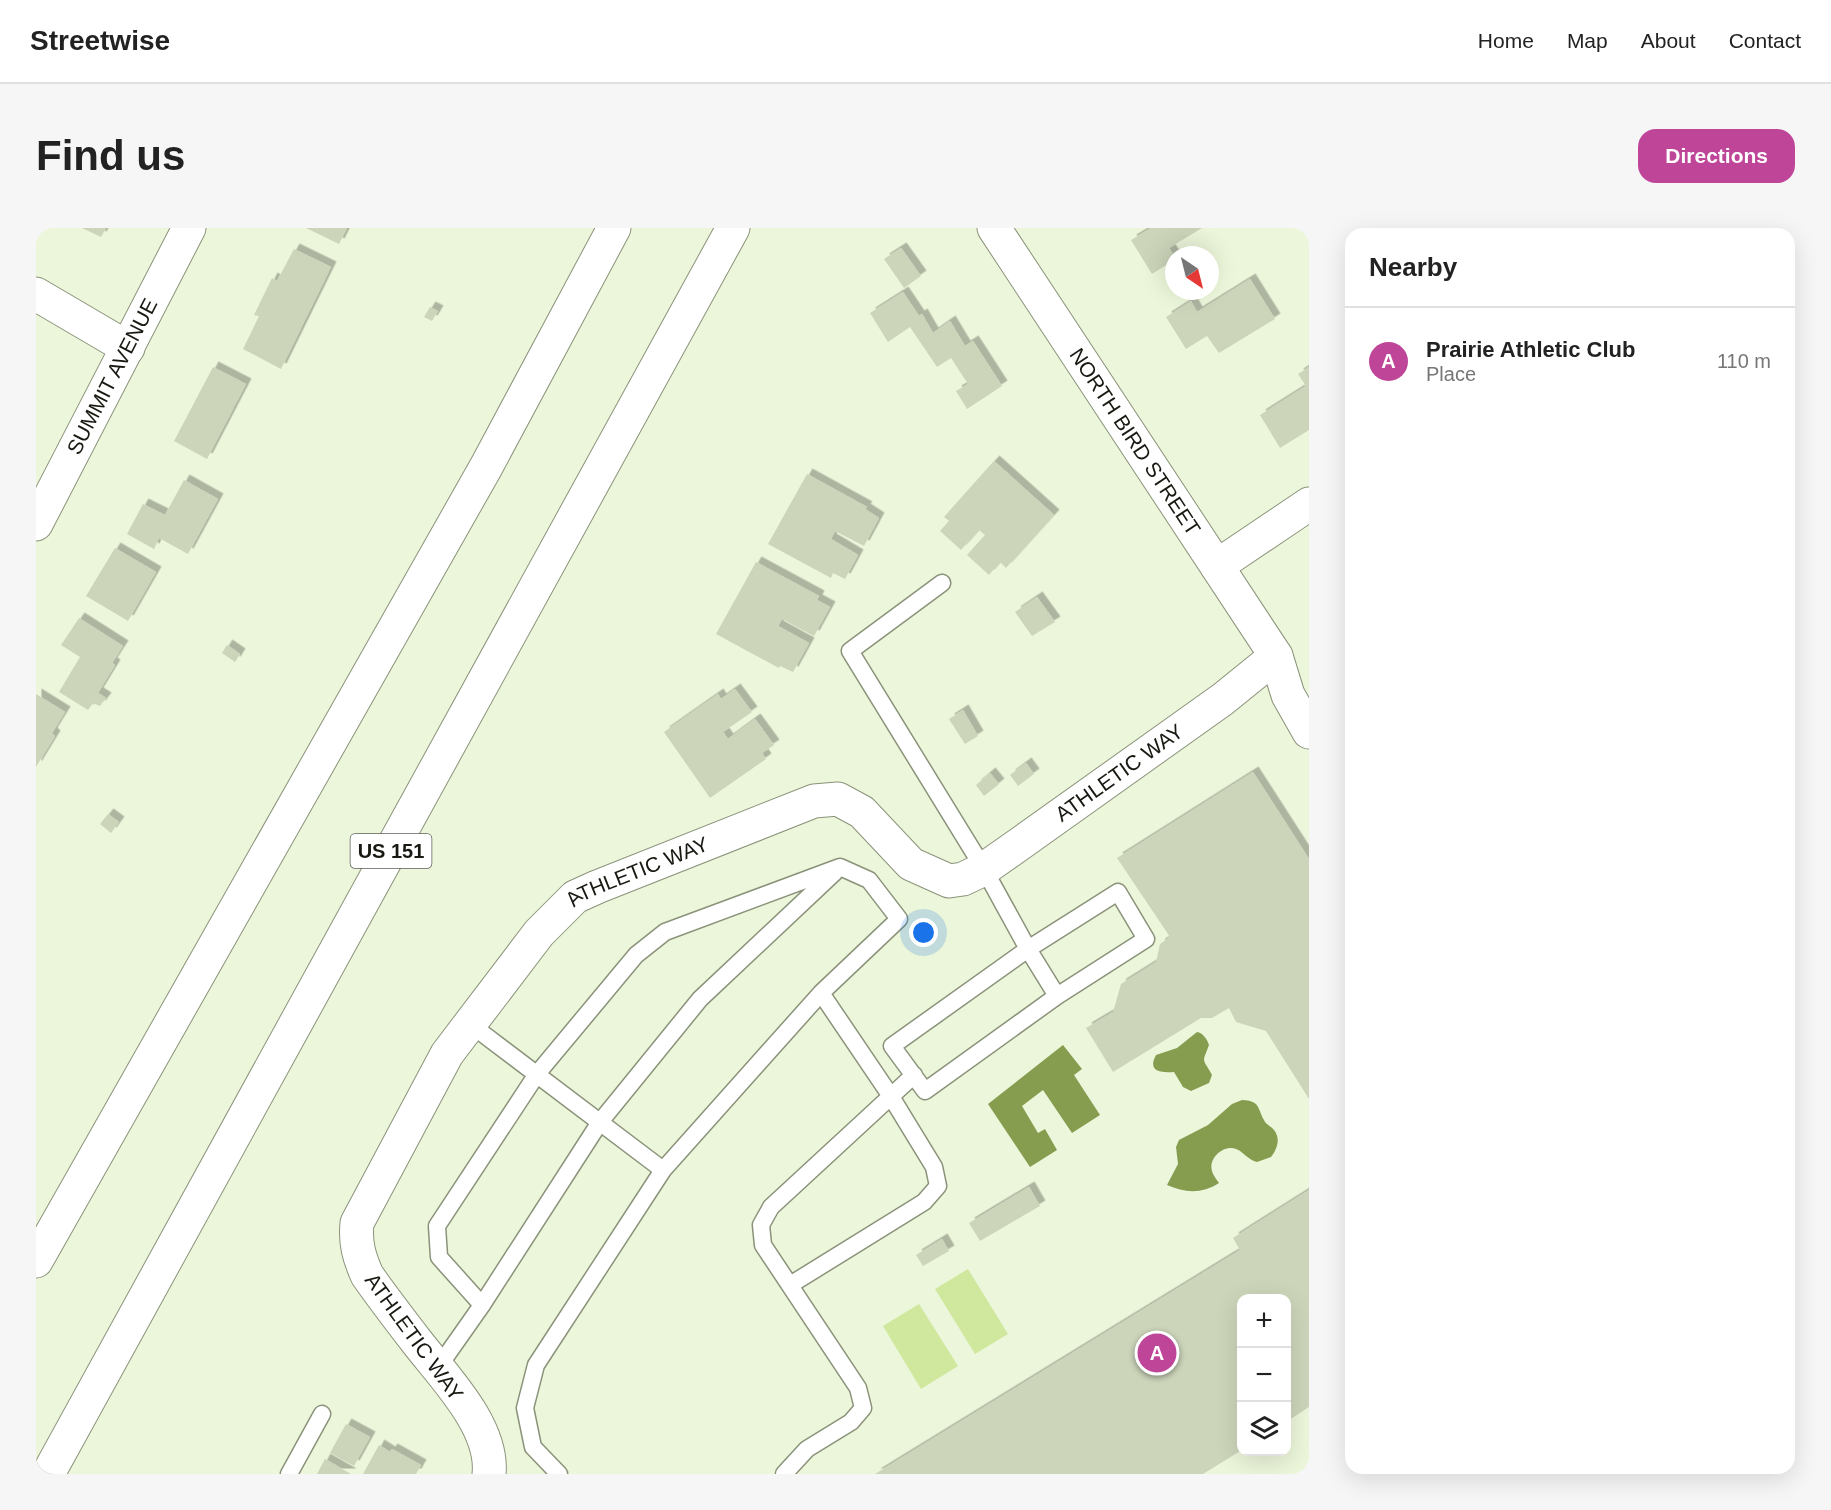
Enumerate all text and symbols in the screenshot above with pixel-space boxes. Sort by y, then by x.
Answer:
text: Streetwise [30,25,170,56]
text: Home [1478,29,1534,52]
text: Map [1567,29,1608,52]
text: About [1641,29,1696,52]
text: Contact [1729,29,1801,52]
button: Directions [1638,129,1795,183]
text: Find us [36,132,185,179]
north arrow [1165,246,1219,300]
text: Nearby [1369,252,1457,282]
street label: SUMMIT AVENUE [62,295,161,458]
text: Prairie Athletic Club [1426,337,1635,362]
street label: NORTH BIRD STREET [1065,344,1205,539]
text: A [1381,350,1396,372]
text: 110 m [1717,350,1771,372]
text: Place [1426,363,1476,385]
street label: ATHLETIC WAY [1051,719,1187,826]
street label: ATHLETIC WAY [561,832,712,911]
road number: US 151 [350,834,431,868]
your location [909,918,938,947]
street label: ATHLETIC WAY [361,1269,468,1405]
map controls [1237,1294,1291,1456]
button: + [1237,1294,1291,1348]
pin: A [1138,1330,1176,1376]
button: − [1237,1348,1291,1402]
button: layers [1237,1402,1291,1456]

